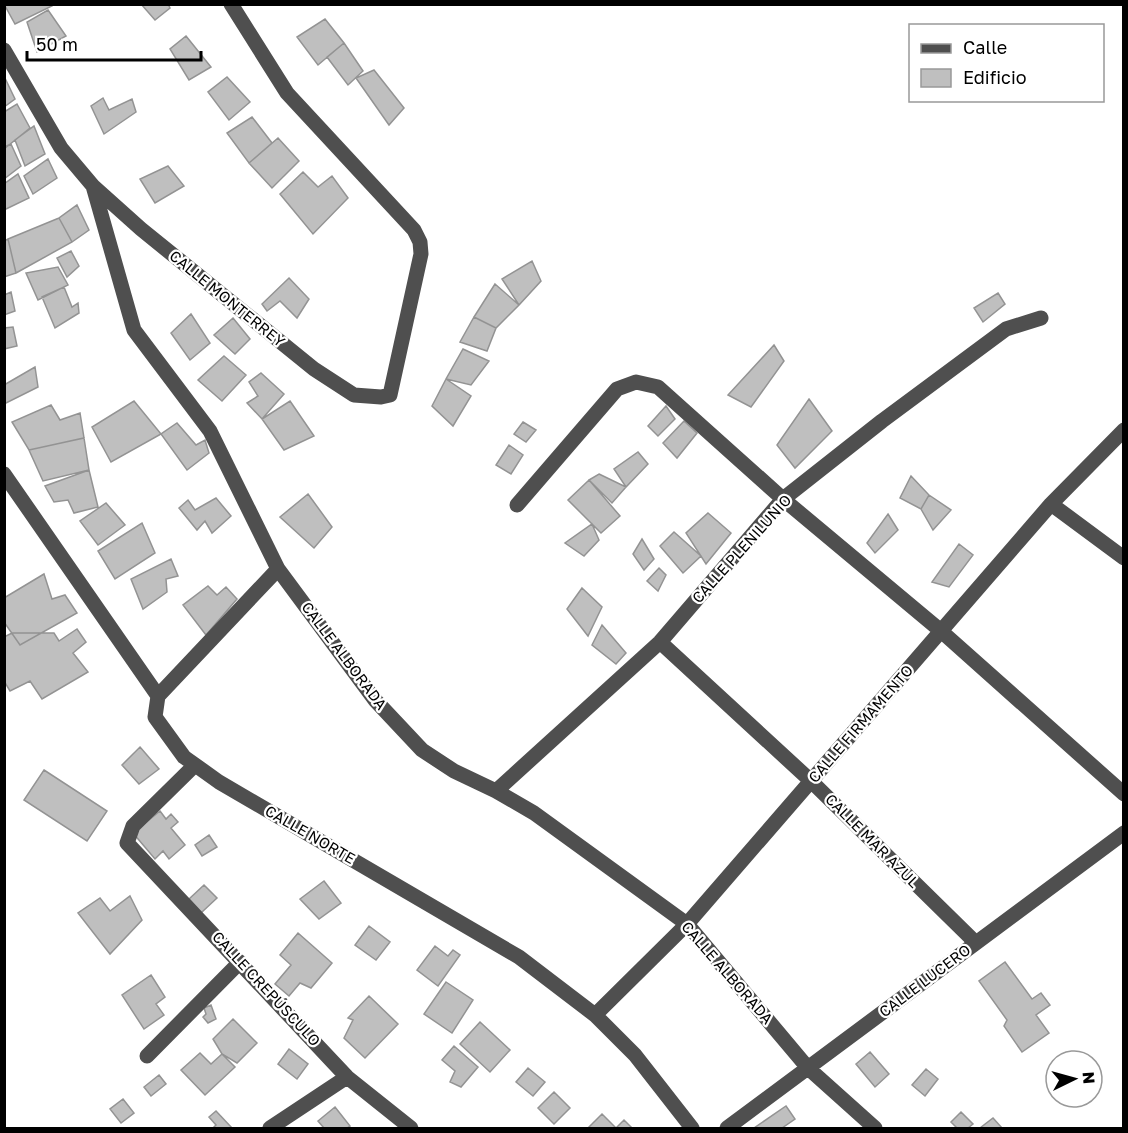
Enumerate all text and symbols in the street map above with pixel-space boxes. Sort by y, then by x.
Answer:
scale bar [27,24,201,62]
legend [909,24,1104,102]
text: 50 m [36,33,78,55]
text: Calle [963,36,1007,58]
text: Edificio [963,66,1027,88]
street label: CALLE MONTERREY [166,246,289,350]
street label: CALLE PLENILUNIO [688,490,795,606]
street label: CALLE ALBORADA [298,598,391,713]
street label: CALLE FIRMAMENTO [804,661,916,786]
street label: CALLE MAR AZUL [822,790,924,891]
street label: CALLE NORTE [262,801,359,867]
street label: CALLE ALBORADA [678,917,777,1027]
street label: CALLE CREPÚSCULO [209,927,324,1049]
street label: CALLE LUCERO [875,940,974,1020]
north arrow [1044,1049,1104,1109]
text: N [1078,1071,1099,1085]

